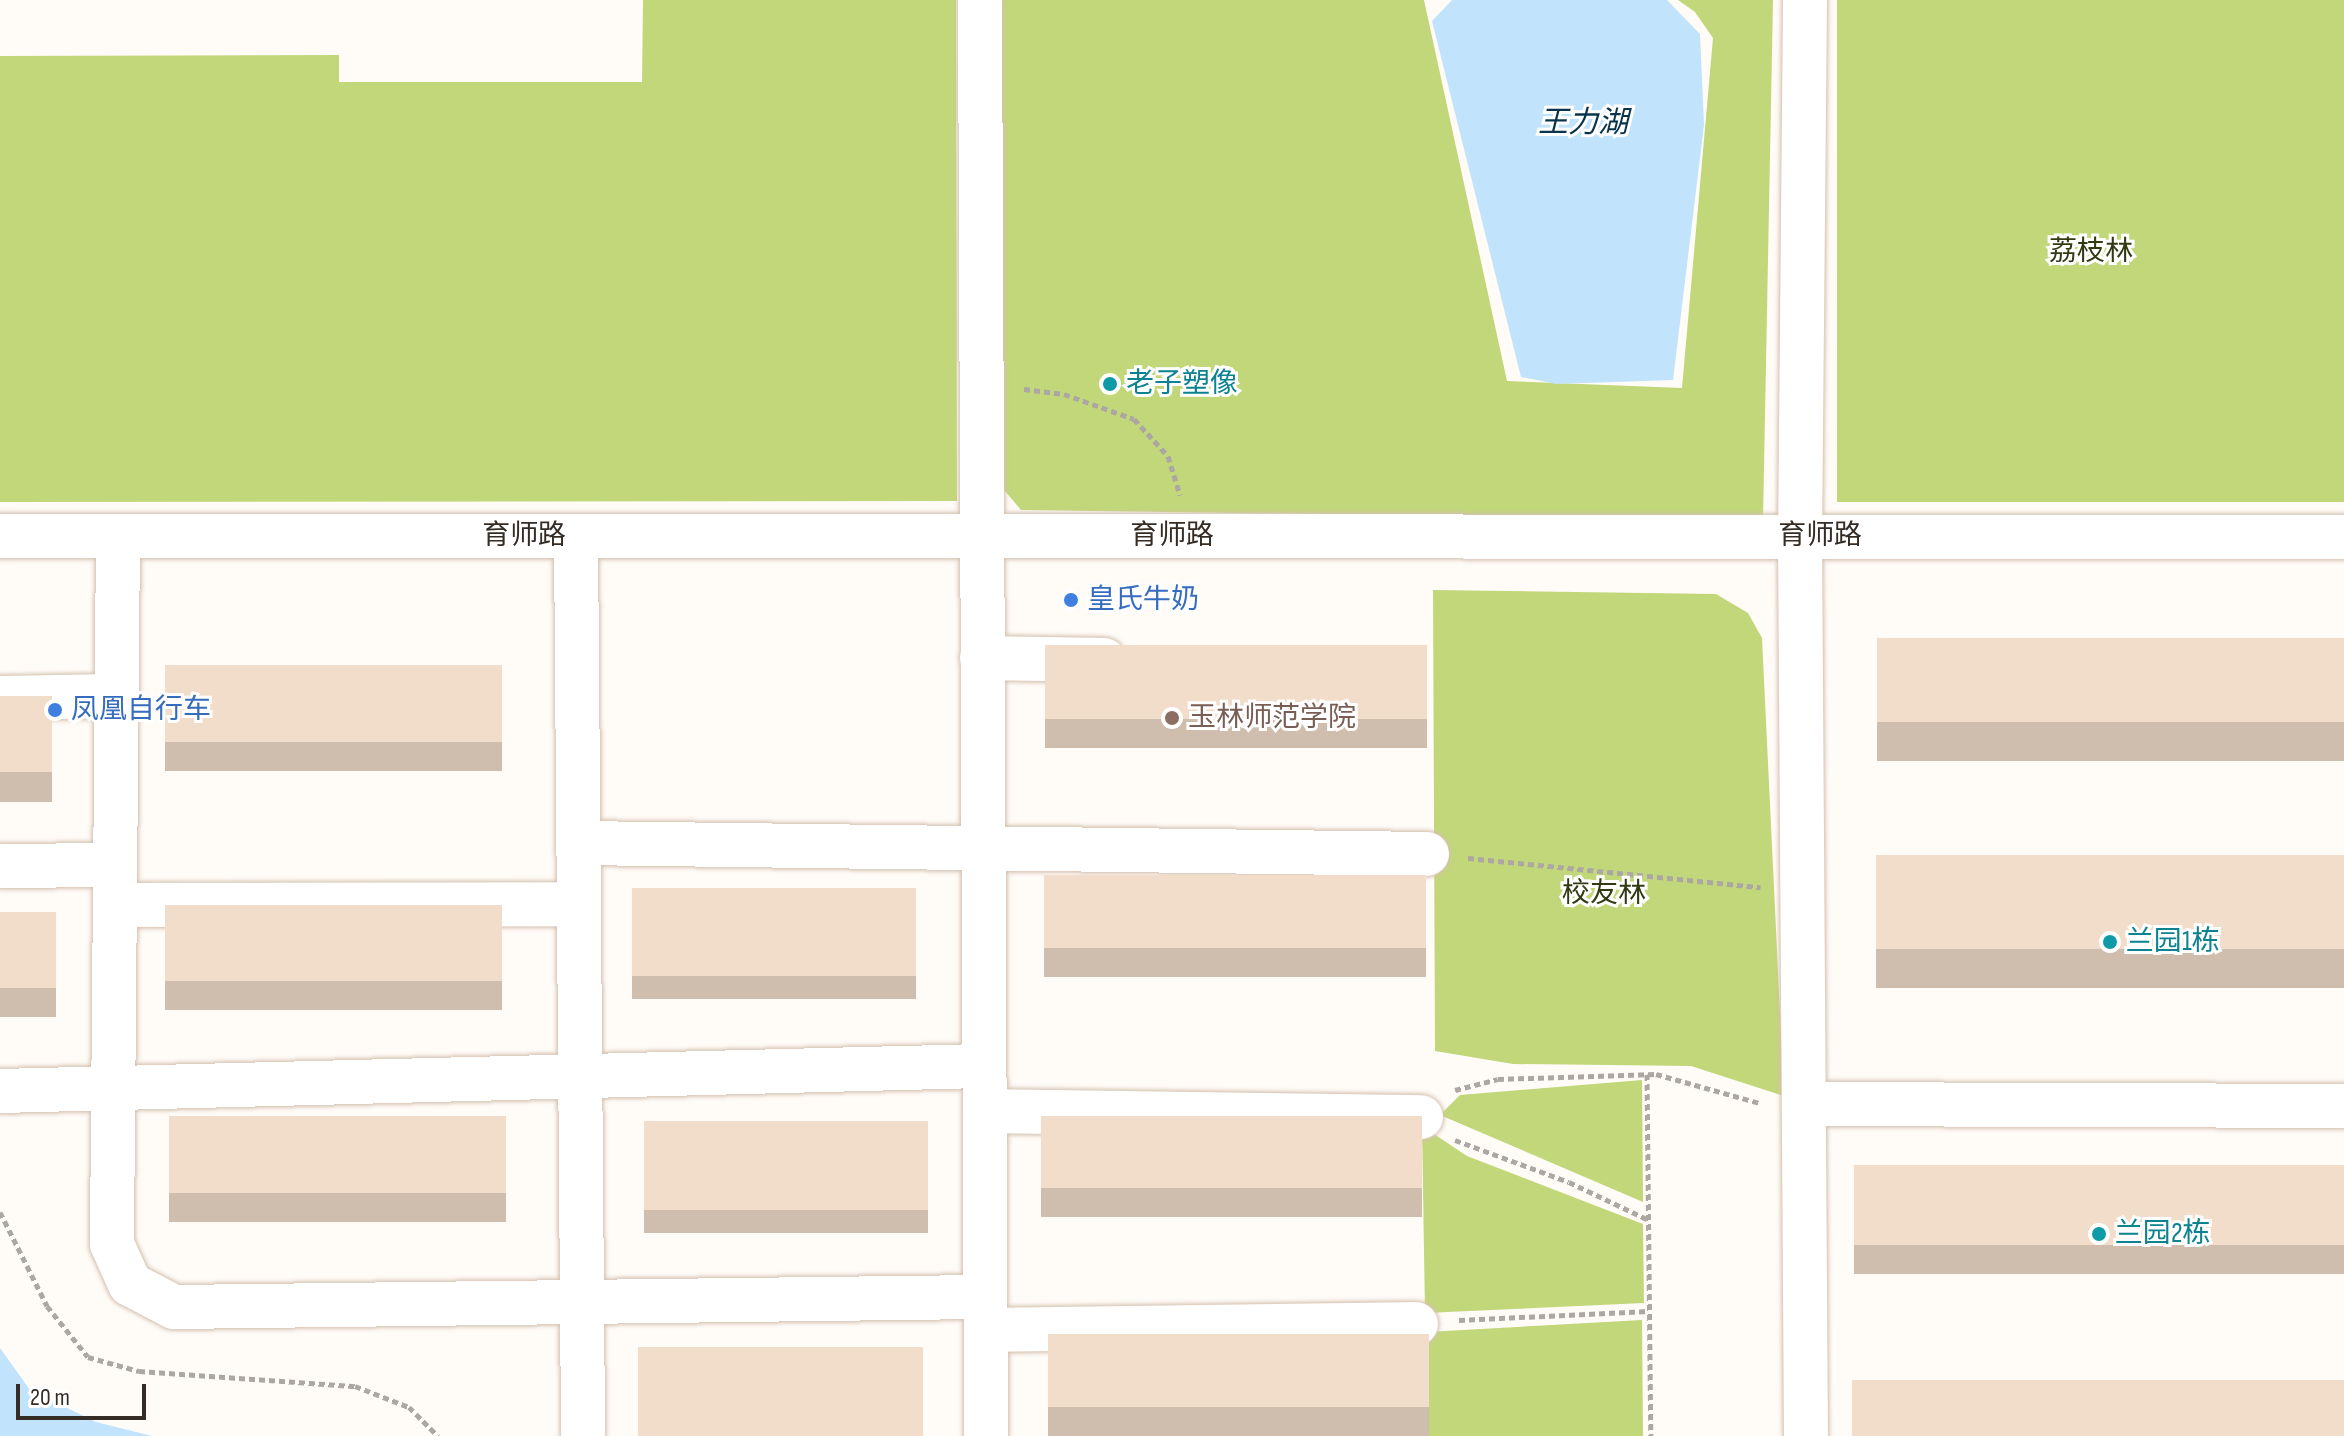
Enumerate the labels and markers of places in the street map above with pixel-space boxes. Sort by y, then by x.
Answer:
place label: 老子塑像 [1126,367,1238,401]
marker: 老子塑像 [1101,375,1119,393]
place label: 皇氏牛奶 [1087,583,1199,617]
marker: 皇氏牛奶 [1062,591,1080,609]
place label: 凤凰自行车 [71,693,211,727]
marker: 凤凰自行车 [46,701,64,719]
place label: 玉林师范学院 [1188,701,1356,735]
marker: 玉林师范学院 [1163,709,1181,727]
place label: 兰园1栋 [2126,925,2220,959]
marker: 兰园1栋 [2101,933,2119,951]
place label: 兰园2栋 [2115,1217,2211,1251]
marker: 兰园2栋 [2090,1225,2108,1243]

